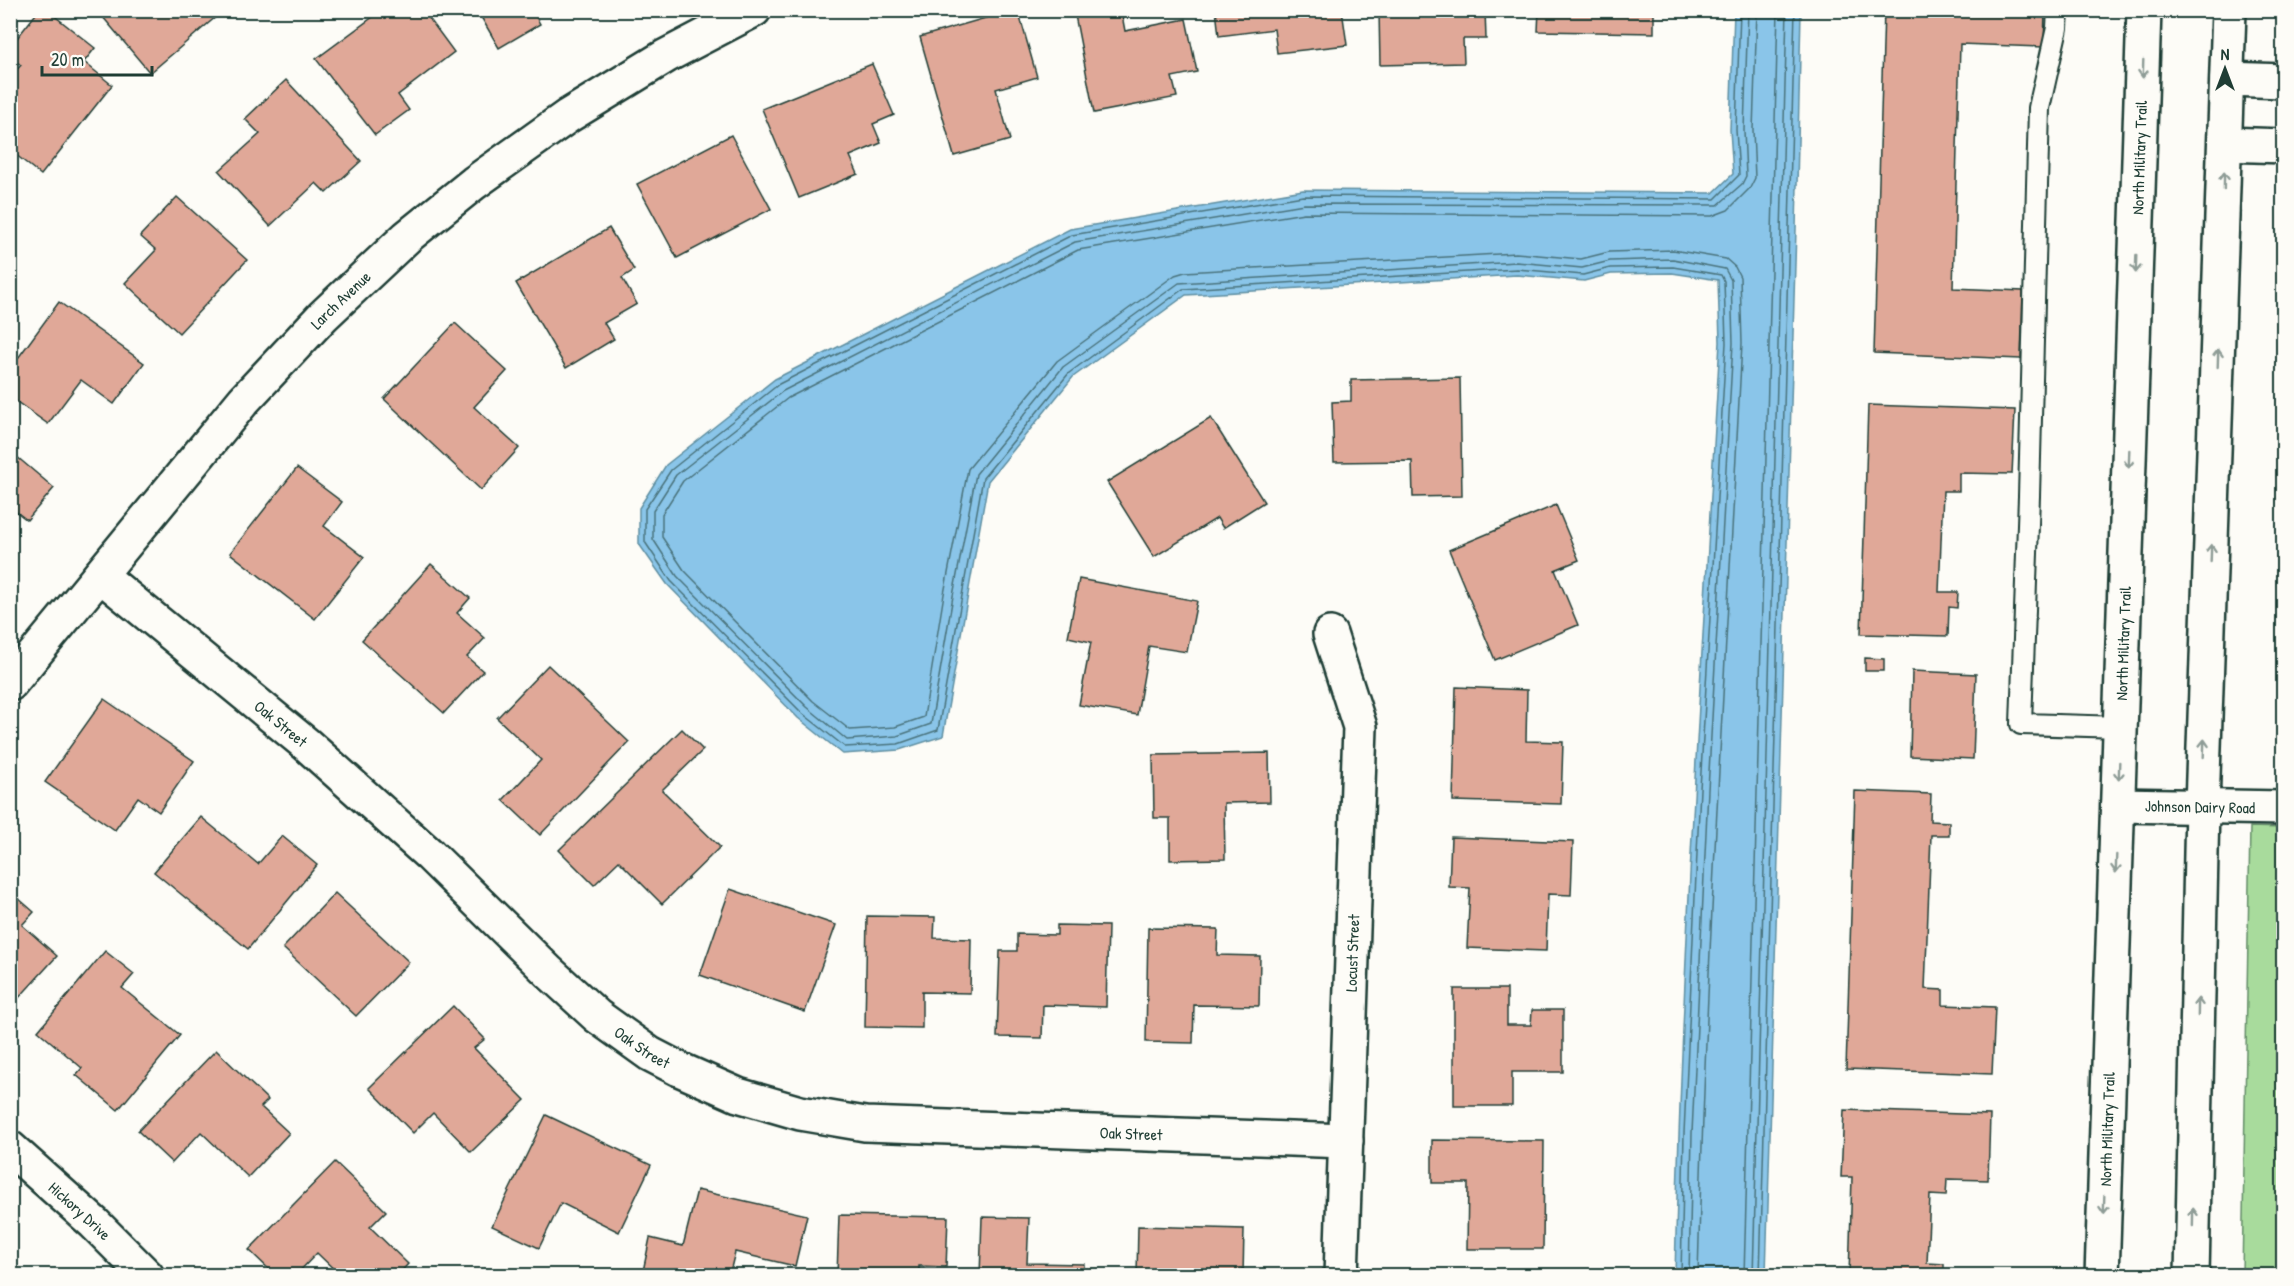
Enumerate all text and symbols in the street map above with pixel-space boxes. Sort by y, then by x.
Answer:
scale bar [42,39,152,77]
north arrow [2195,39,2255,99]
text: N [2221,43,2230,65]
text: 20 m [51,47,84,72]
one-way arrow [2137,58,2148,78]
street label: North Military Trail [2126,99,2152,215]
one-way arrow [2218,171,2230,191]
one-way arrow [2130,253,2142,273]
street label: Larch Avenue [305,265,376,334]
one-way arrow [2213,349,2224,369]
one-way arrow [2124,448,2135,468]
one-way arrow [2205,544,2217,563]
street label: North Military Trail [2110,585,2136,701]
street label: Oak Street [250,695,313,752]
one-way arrow [2198,738,2210,758]
one-way arrow [2114,761,2125,781]
street label: Johnson Dairy Road [2145,794,2255,818]
one-way arrow [2110,853,2122,873]
street label: Locust Street [1340,913,1364,992]
one-way arrow [2192,997,2204,1017]
street label: Oak Street [610,1021,674,1074]
street label: North Military Trail [2094,1071,2120,1187]
street label: Oak Street [1099,1121,1163,1146]
street label: Hickory Drive [44,1177,116,1245]
one-way arrow [2099,1195,2110,1215]
one-way arrow [2188,1208,2199,1228]

